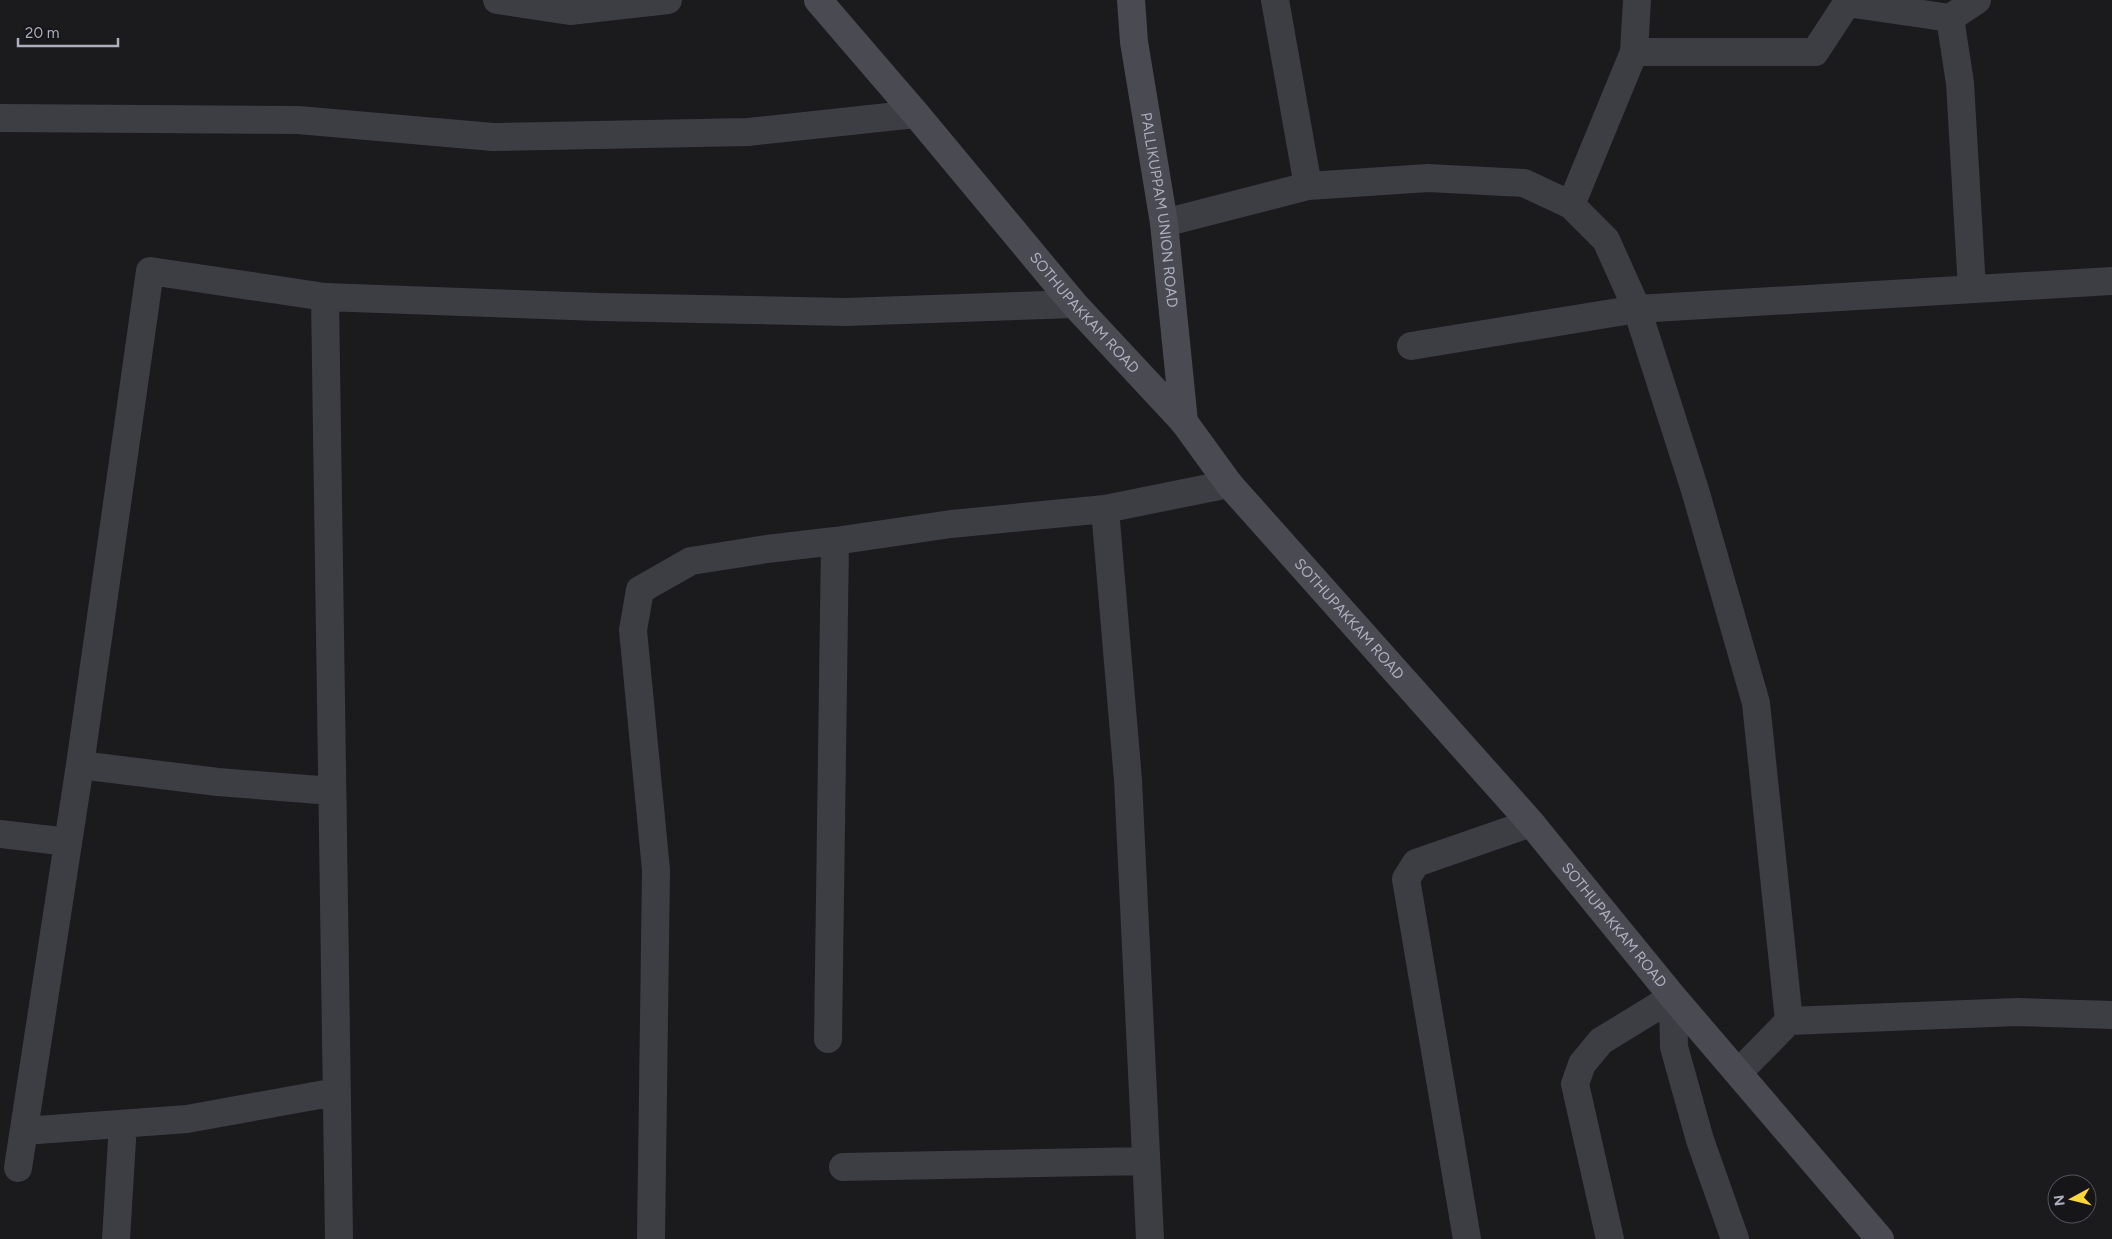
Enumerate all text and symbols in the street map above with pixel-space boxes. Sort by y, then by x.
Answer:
scale bar [18,15,118,47]
text: 20 m [25,24,59,42]
street label: PALLIKUPPAM UNION ROAD [1137,111,1181,308]
street label: SOTHUPAKKAM ROAD [1026,249,1143,377]
street label: SOTHUPAKKAM ROAD [1290,555,1408,683]
street label: SOTHUPAKKAM ROAD [1558,859,1671,991]
north arrow [2047,1174,2097,1224]
text: N [2050,1194,2069,1207]

